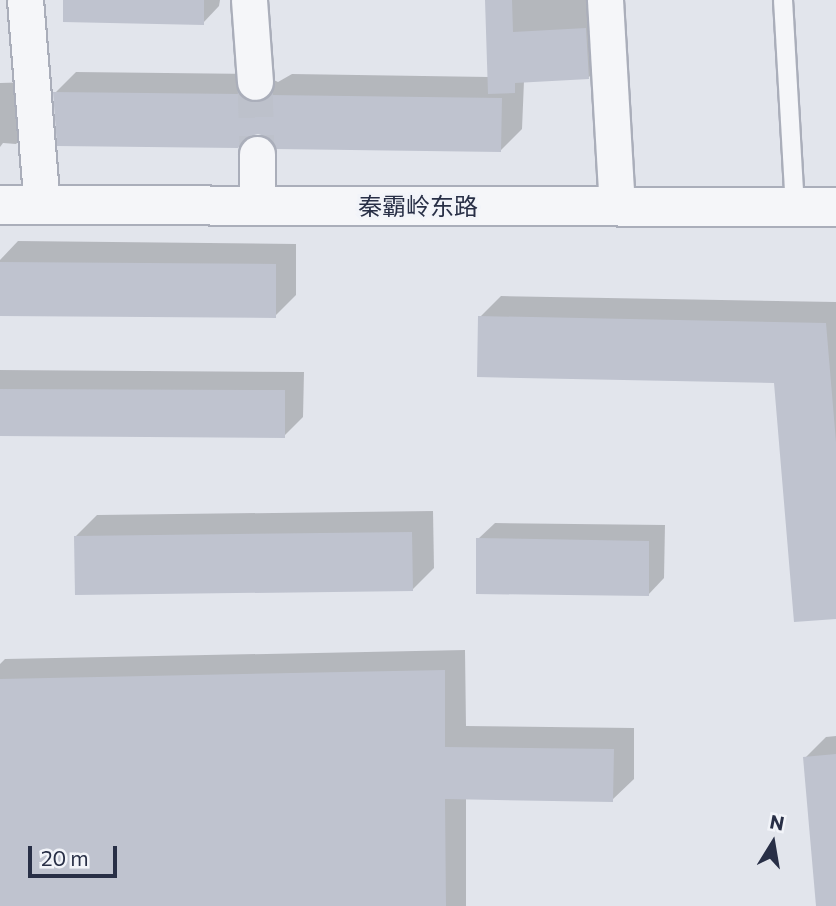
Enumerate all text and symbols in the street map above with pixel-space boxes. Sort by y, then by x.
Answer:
street label: 秦霸岭东路 [358,192,478,220]
north arrow [738,808,808,878]
text: N [768,809,786,835]
scale bar [32,832,121,876]
text: 20 m [41,845,89,870]

